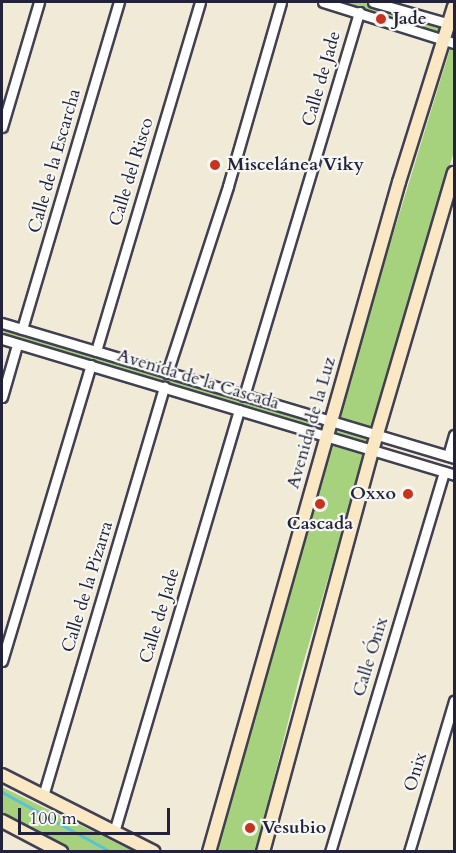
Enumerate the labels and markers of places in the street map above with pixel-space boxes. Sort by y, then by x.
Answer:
place label: Jade [393,8,427,30]
marker: Jade [374,12,388,26]
place label: Miscelánea Viky [227,154,364,176]
marker: Miscelánea Viky [208,158,222,172]
place label: Oxxo [350,483,396,505]
marker: Oxxo [401,487,415,501]
marker: Cascada [313,497,327,511]
place label: Cascada [287,513,353,535]
place label: Vesubio [262,817,326,839]
marker: Vesubio [243,821,257,835]

